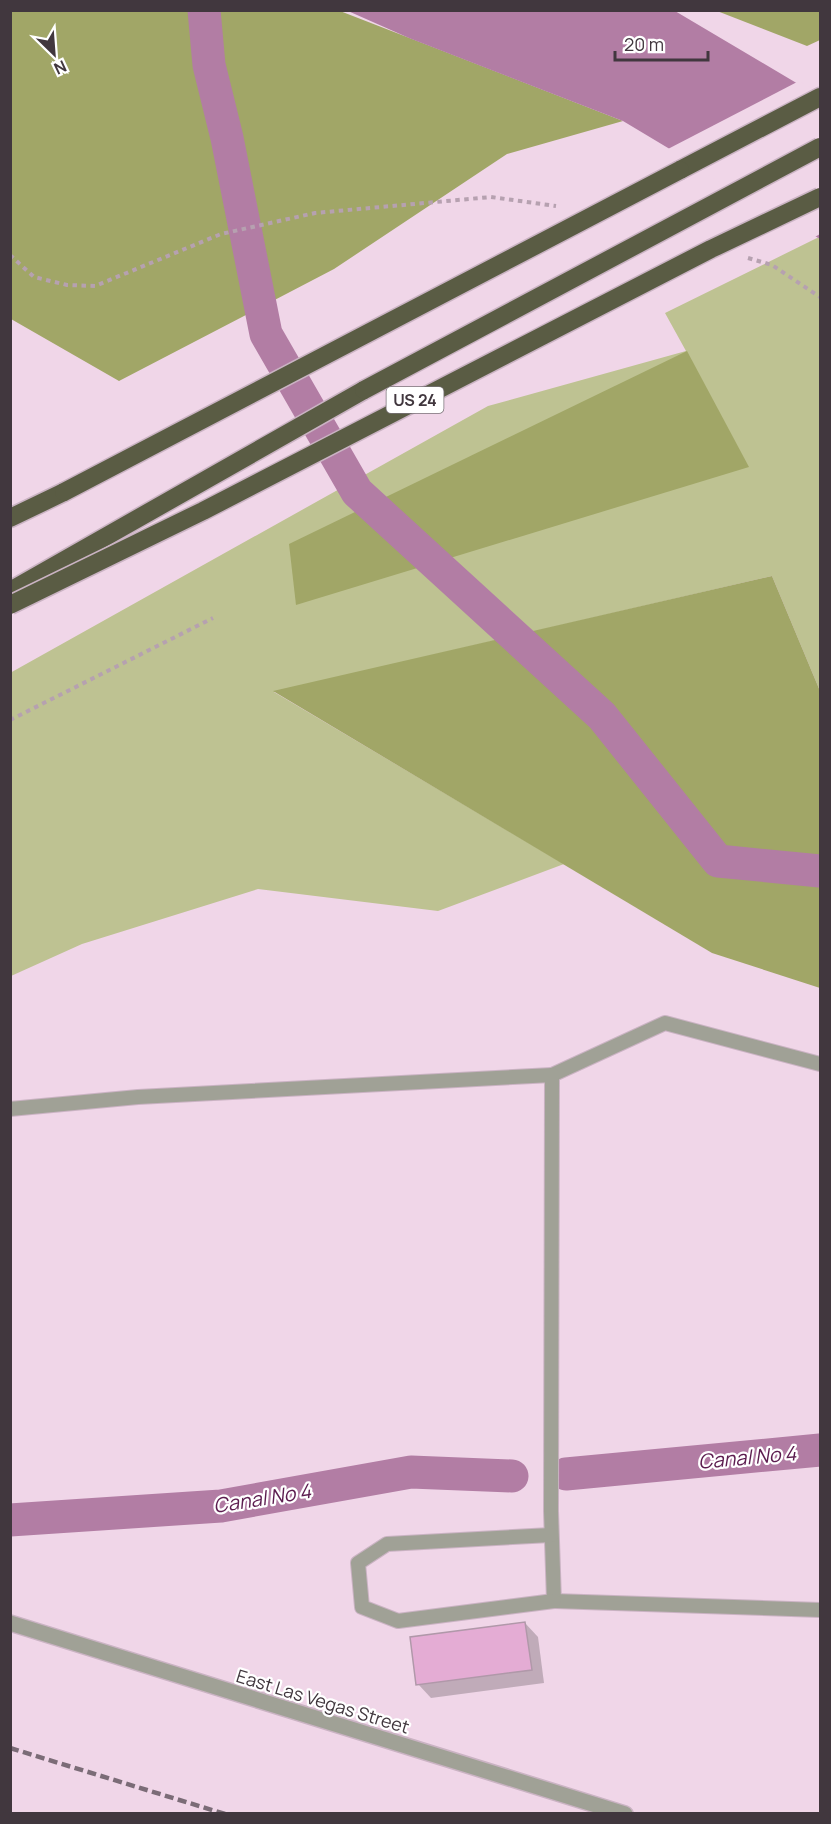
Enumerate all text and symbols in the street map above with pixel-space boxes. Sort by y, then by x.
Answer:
north arrow [24,24,84,84]
scale bar [615,24,708,62]
text: 20 m [624,32,664,56]
text: N [50,55,70,80]
road number: US 24 [386,387,444,413]
water label: Canal No 4 [697,1439,797,1475]
water label: Canal No 4 [211,1477,313,1519]
street label: East Las Vegas Street [234,1663,412,1739]

